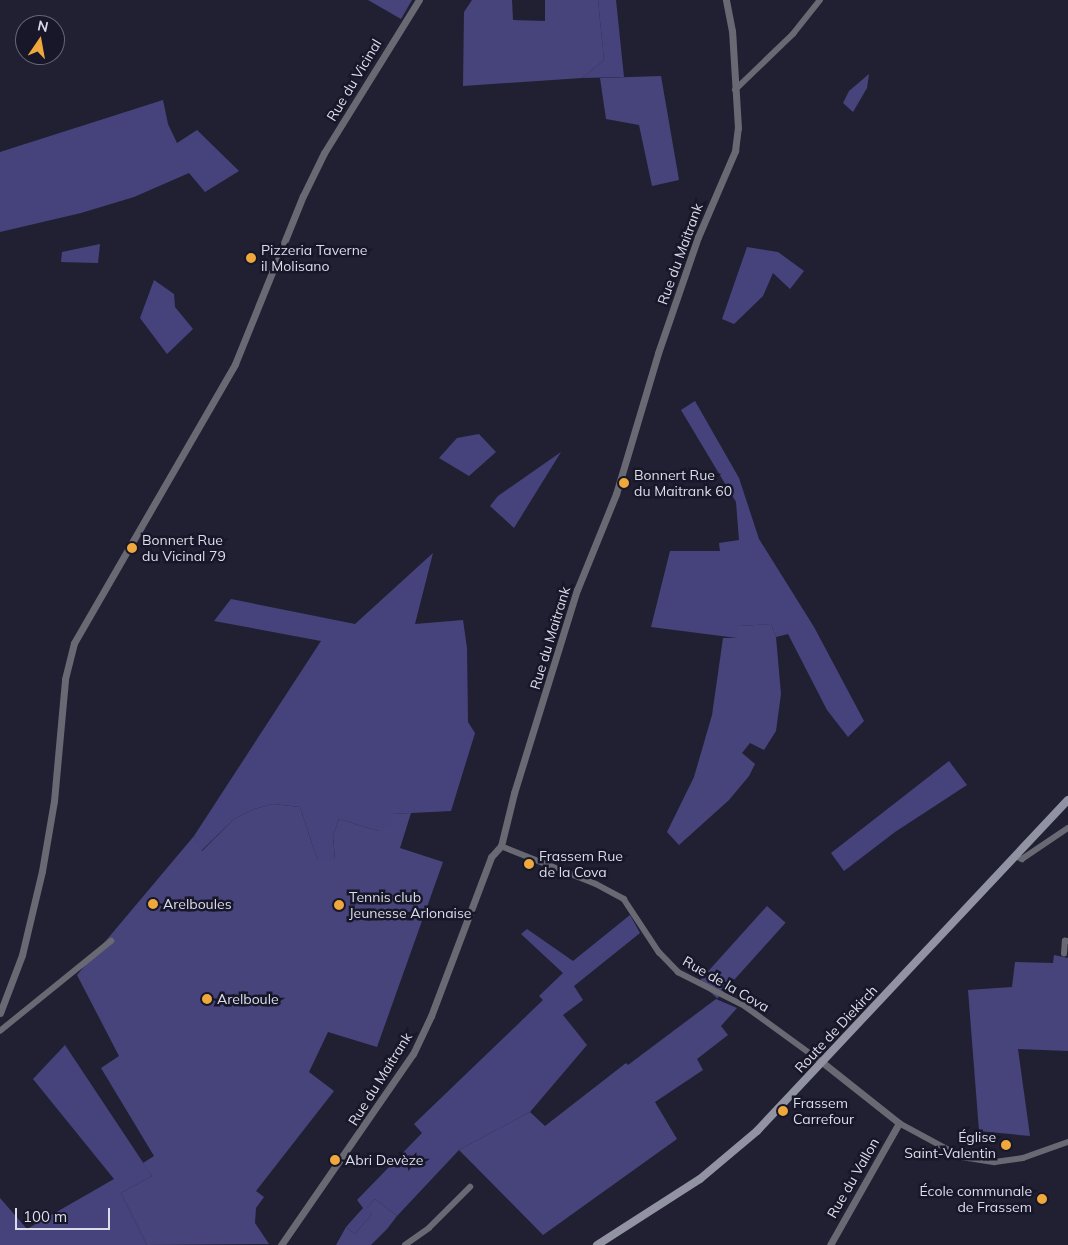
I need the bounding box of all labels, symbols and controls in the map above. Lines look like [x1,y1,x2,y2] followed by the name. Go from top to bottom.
[15,15,65,65] north arrow
[36,16,50,36] text: N
[323,36,385,124] street label: Rue du Vicinal
[654,201,706,307] street label: Rue du Maitrank
[261,242,367,274] place label: Pizzeria Taverne il Molisano
[245,252,257,264] marker: Pizzeria Taverne il Molisano
[634,467,732,500] place label: Bonnert Rue du Maitrank 60
[618,477,630,489] marker: Bonnert Rue du Maitrank 60
[142,532,226,564] place label: Bonnert Rue du Vicinal 79
[126,542,138,554] marker: Bonnert Rue du Vicinal 79
[526,585,574,691] street label: Rue du Maitrank
[539,848,623,880] place label: Frassem Rue de la Cova
[523,858,535,870] marker: Frassem Rue de la Cova
[349,889,471,922] place label: Tennis club Jeunesse Arlonaise
[163,896,232,912] place label: Arelboules
[147,898,159,910] marker: Arelboules
[333,899,345,911] marker: Tennis club Jeunesse Arlonaise
[680,953,772,1015] street label: Rue de la Cova
[791,982,881,1076] street label: Route de Diekirch
[217,991,279,1007] place label: Arelboule
[201,993,213,1005] marker: Arelboule
[345,1029,415,1129] street label: Rue du Maitrank
[793,1095,854,1128] place label: Frassem Carrefour
[777,1105,789,1117] marker: Frassem Carrefour
[904,1129,996,1162] place label: Église Saint-Valentin
[823,1135,883,1221] street label: Rue du Vallon
[1000,1139,1012,1151] marker: Église Saint-Valentin
[345,1152,423,1168] place label: Abri Devèze
[329,1154,341,1166] marker: Abri Devèze
[919,1183,1032,1216] place label: École communale de Frassem
[1036,1193,1048,1205] marker: École communale de Frassem
[18,1198,112,1230] scale bar
[23,1207,67,1226] text: 100 m

